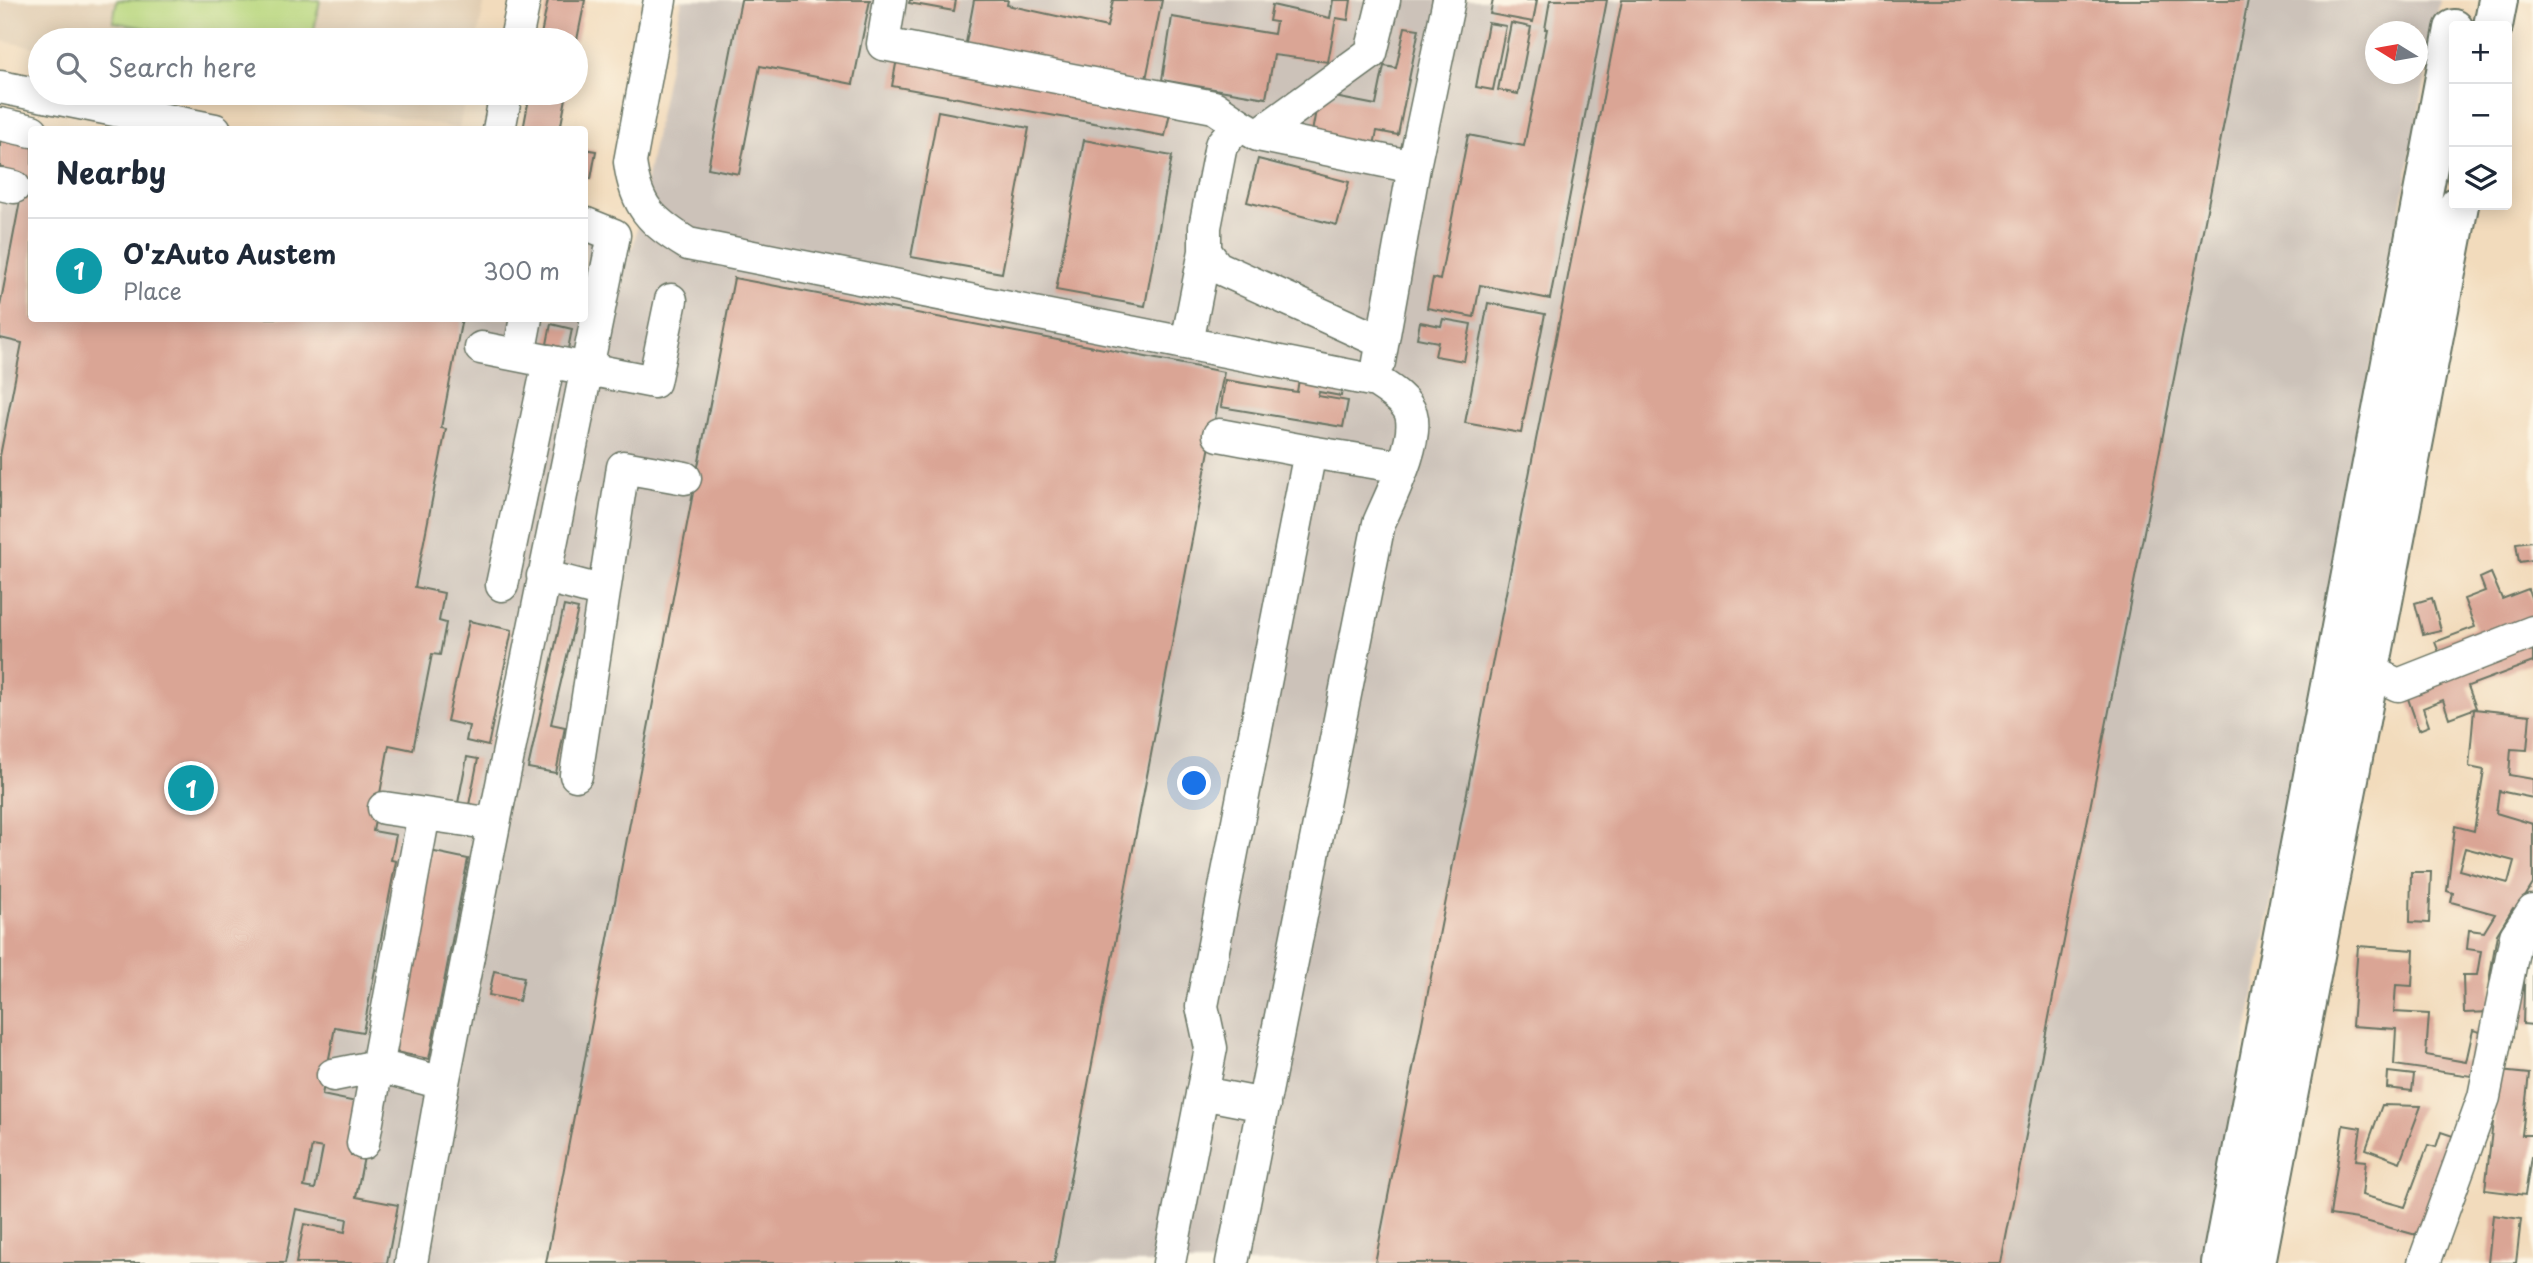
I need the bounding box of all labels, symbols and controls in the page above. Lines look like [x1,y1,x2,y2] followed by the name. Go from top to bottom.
[2365,21,2428,84] north arrow
[2449,21,2512,210] map controls
[2449,21,2512,84] button: +
[28,28,588,105] search box
[108,47,257,86] text: Search here
[52,48,90,86] icon: search
[2449,84,2512,147] button: −
[2449,147,2512,210] button: layers
[56,149,166,194] text: Nearby
[123,234,336,273] text: O'zAuto Austem
[74,253,85,288] text: 1
[483,253,560,288] text: 300 m
[123,273,182,308] text: Place
[168,762,214,814] pin: 1
[1177,766,1211,800] your location

